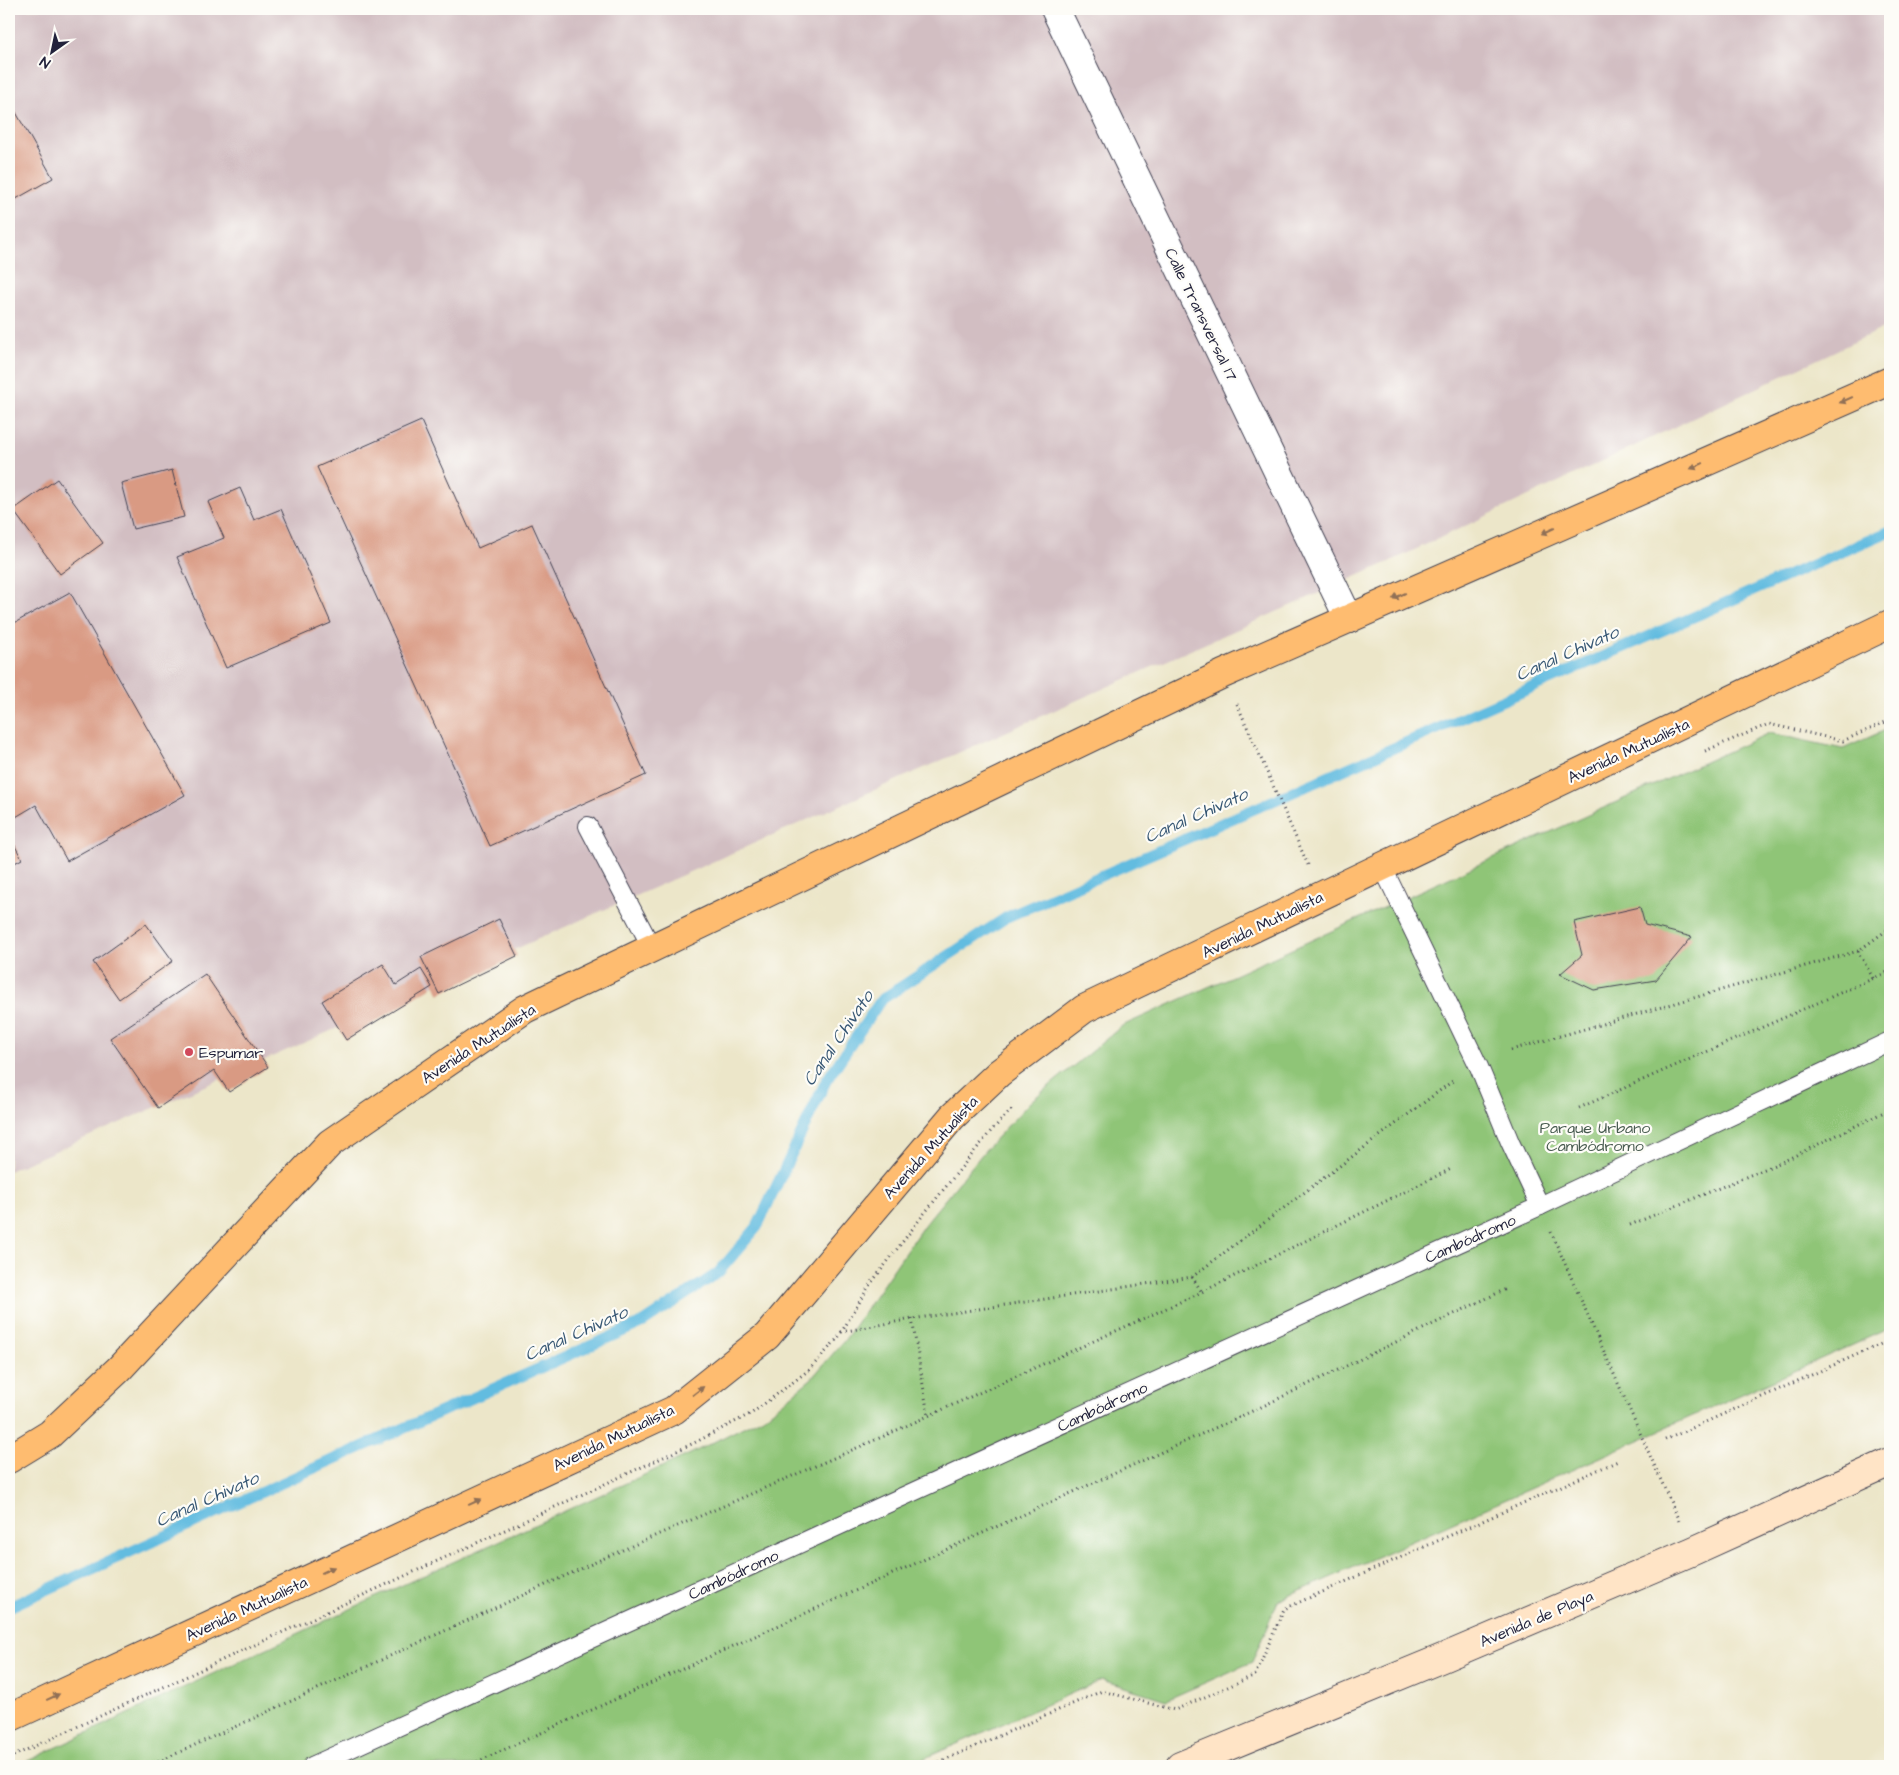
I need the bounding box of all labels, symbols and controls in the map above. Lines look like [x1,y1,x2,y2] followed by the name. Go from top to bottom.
[28,28,78,78] north arrow
[36,51,55,73] text: N
[1159,244,1243,385] street label: Calle Transversal 17
[1839,397,1853,405] one-way arrow
[1690,462,1704,470] one-way arrow
[1541,528,1555,536] one-way arrow
[1392,593,1406,601] one-way arrow
[1512,619,1624,687] water label: Canal Chivato
[1564,713,1693,789] street label: Avenida Mutualista
[1141,781,1253,849] water label: Canal Chivato
[1198,886,1327,964] street label: Avenida Mutualista
[797,984,881,1091] water label: Canal Chivato
[417,999,540,1089] street label: Avenida Mutualista
[199,1042,263,1064] place label: Espumar
[183,1046,195,1058] marker: Espumar
[878,1091,983,1204] street label: Avenida Mutualista
[1540,1117,1650,1157] park label: Parque Urbano Cambódromo
[1421,1209,1519,1269] street label: Cambódromo
[521,1299,633,1367] water label: Canal Chivato
[1054,1376,1151,1437] street label: Cambódromo
[691,1385,704,1396] one-way arrow
[549,1399,678,1477] street label: Avenida Mutualista
[152,1465,264,1533] water label: Canal Chivato
[468,1498,482,1506] one-way arrow
[685,1544,782,1605] street label: Cambódromo
[320,1566,335,1574] one-way arrow
[182,1571,311,1647] street label: Avenida Mutualista
[1476,1585,1597,1654] street label: Avenida de Playa
[46,1693,60,1701] one-way arrow

